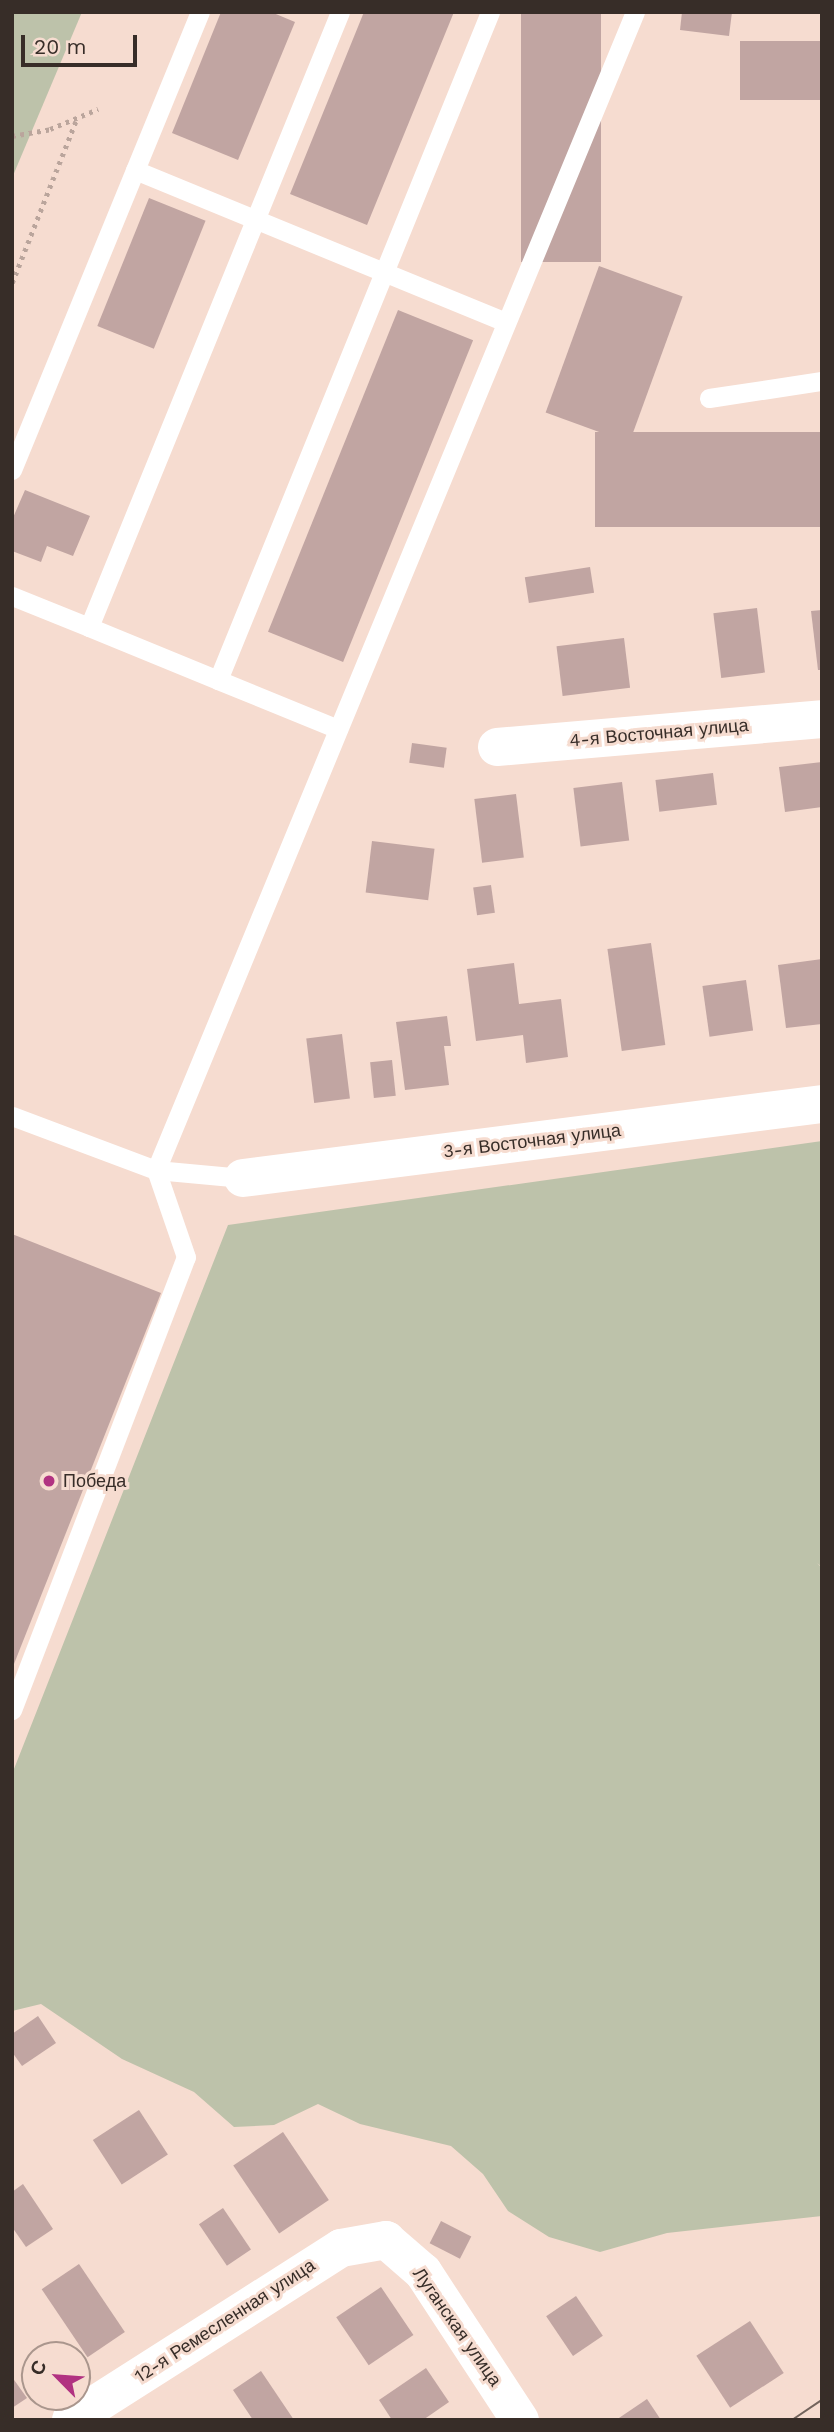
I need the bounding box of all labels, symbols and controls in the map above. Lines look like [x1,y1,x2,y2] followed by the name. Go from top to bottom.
[24,21,140,65] scale bar
[34,34,86,59] text: 20 m
[569,714,749,752] street label: 4-я Восточная улица
[442,1119,622,1163] street label: 3-я Восточная улица
[63,1470,126,1492] place label: Победа
[41,1473,57,1489] marker: Победа
[131,2255,319,2387] street label: 12-я Ремесленная улица
[408,2264,506,2390] street label: Луганская улица
[21,2341,91,2411] north arrow
[25,2357,52,2379] text: С

